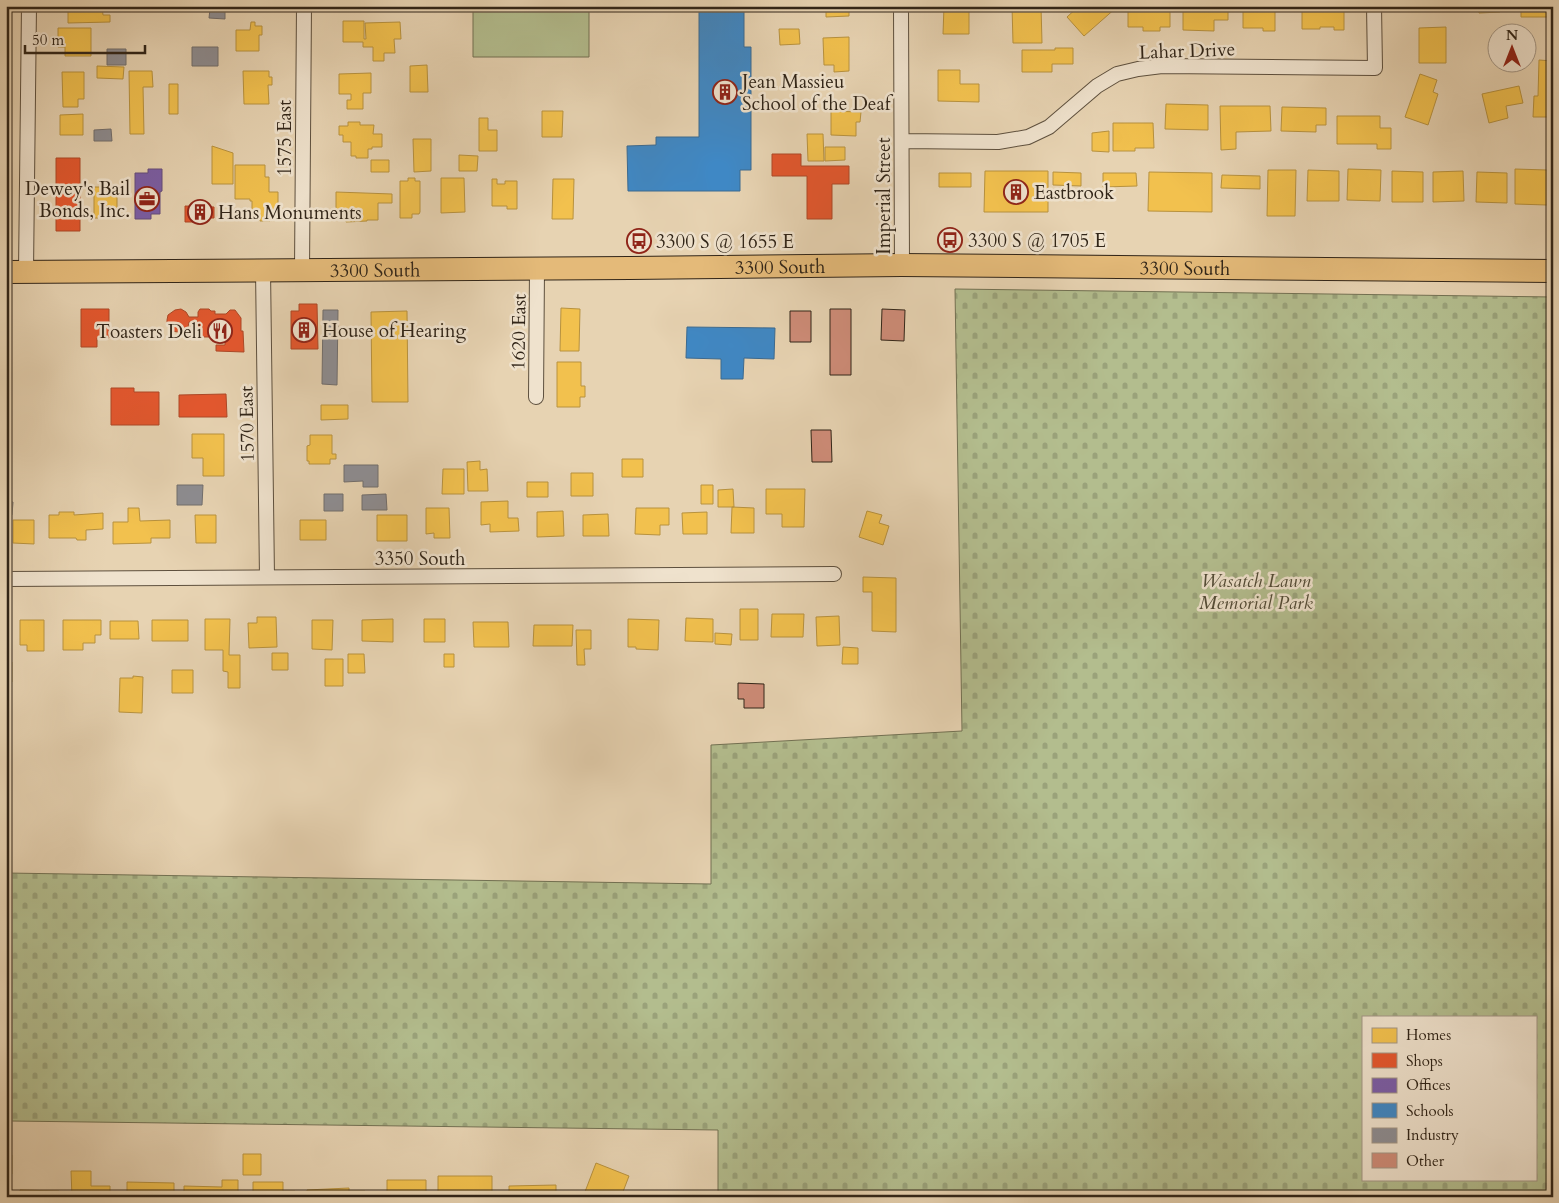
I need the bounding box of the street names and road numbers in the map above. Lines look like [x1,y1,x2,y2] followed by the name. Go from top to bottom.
[1138,36,1236,66] street label: Lahar Drive
[272,100,298,176] street label: 1575 East
[871,137,897,255] street label: Imperial Street
[734,254,826,281] street label: 3300 South
[1139,255,1231,282] street label: 3300 South
[330,257,421,284] street label: 3300 South
[505,294,533,370] street label: 1620 East
[233,386,261,462] street label: 1570 East
[375,546,466,572] street label: 3350 South

